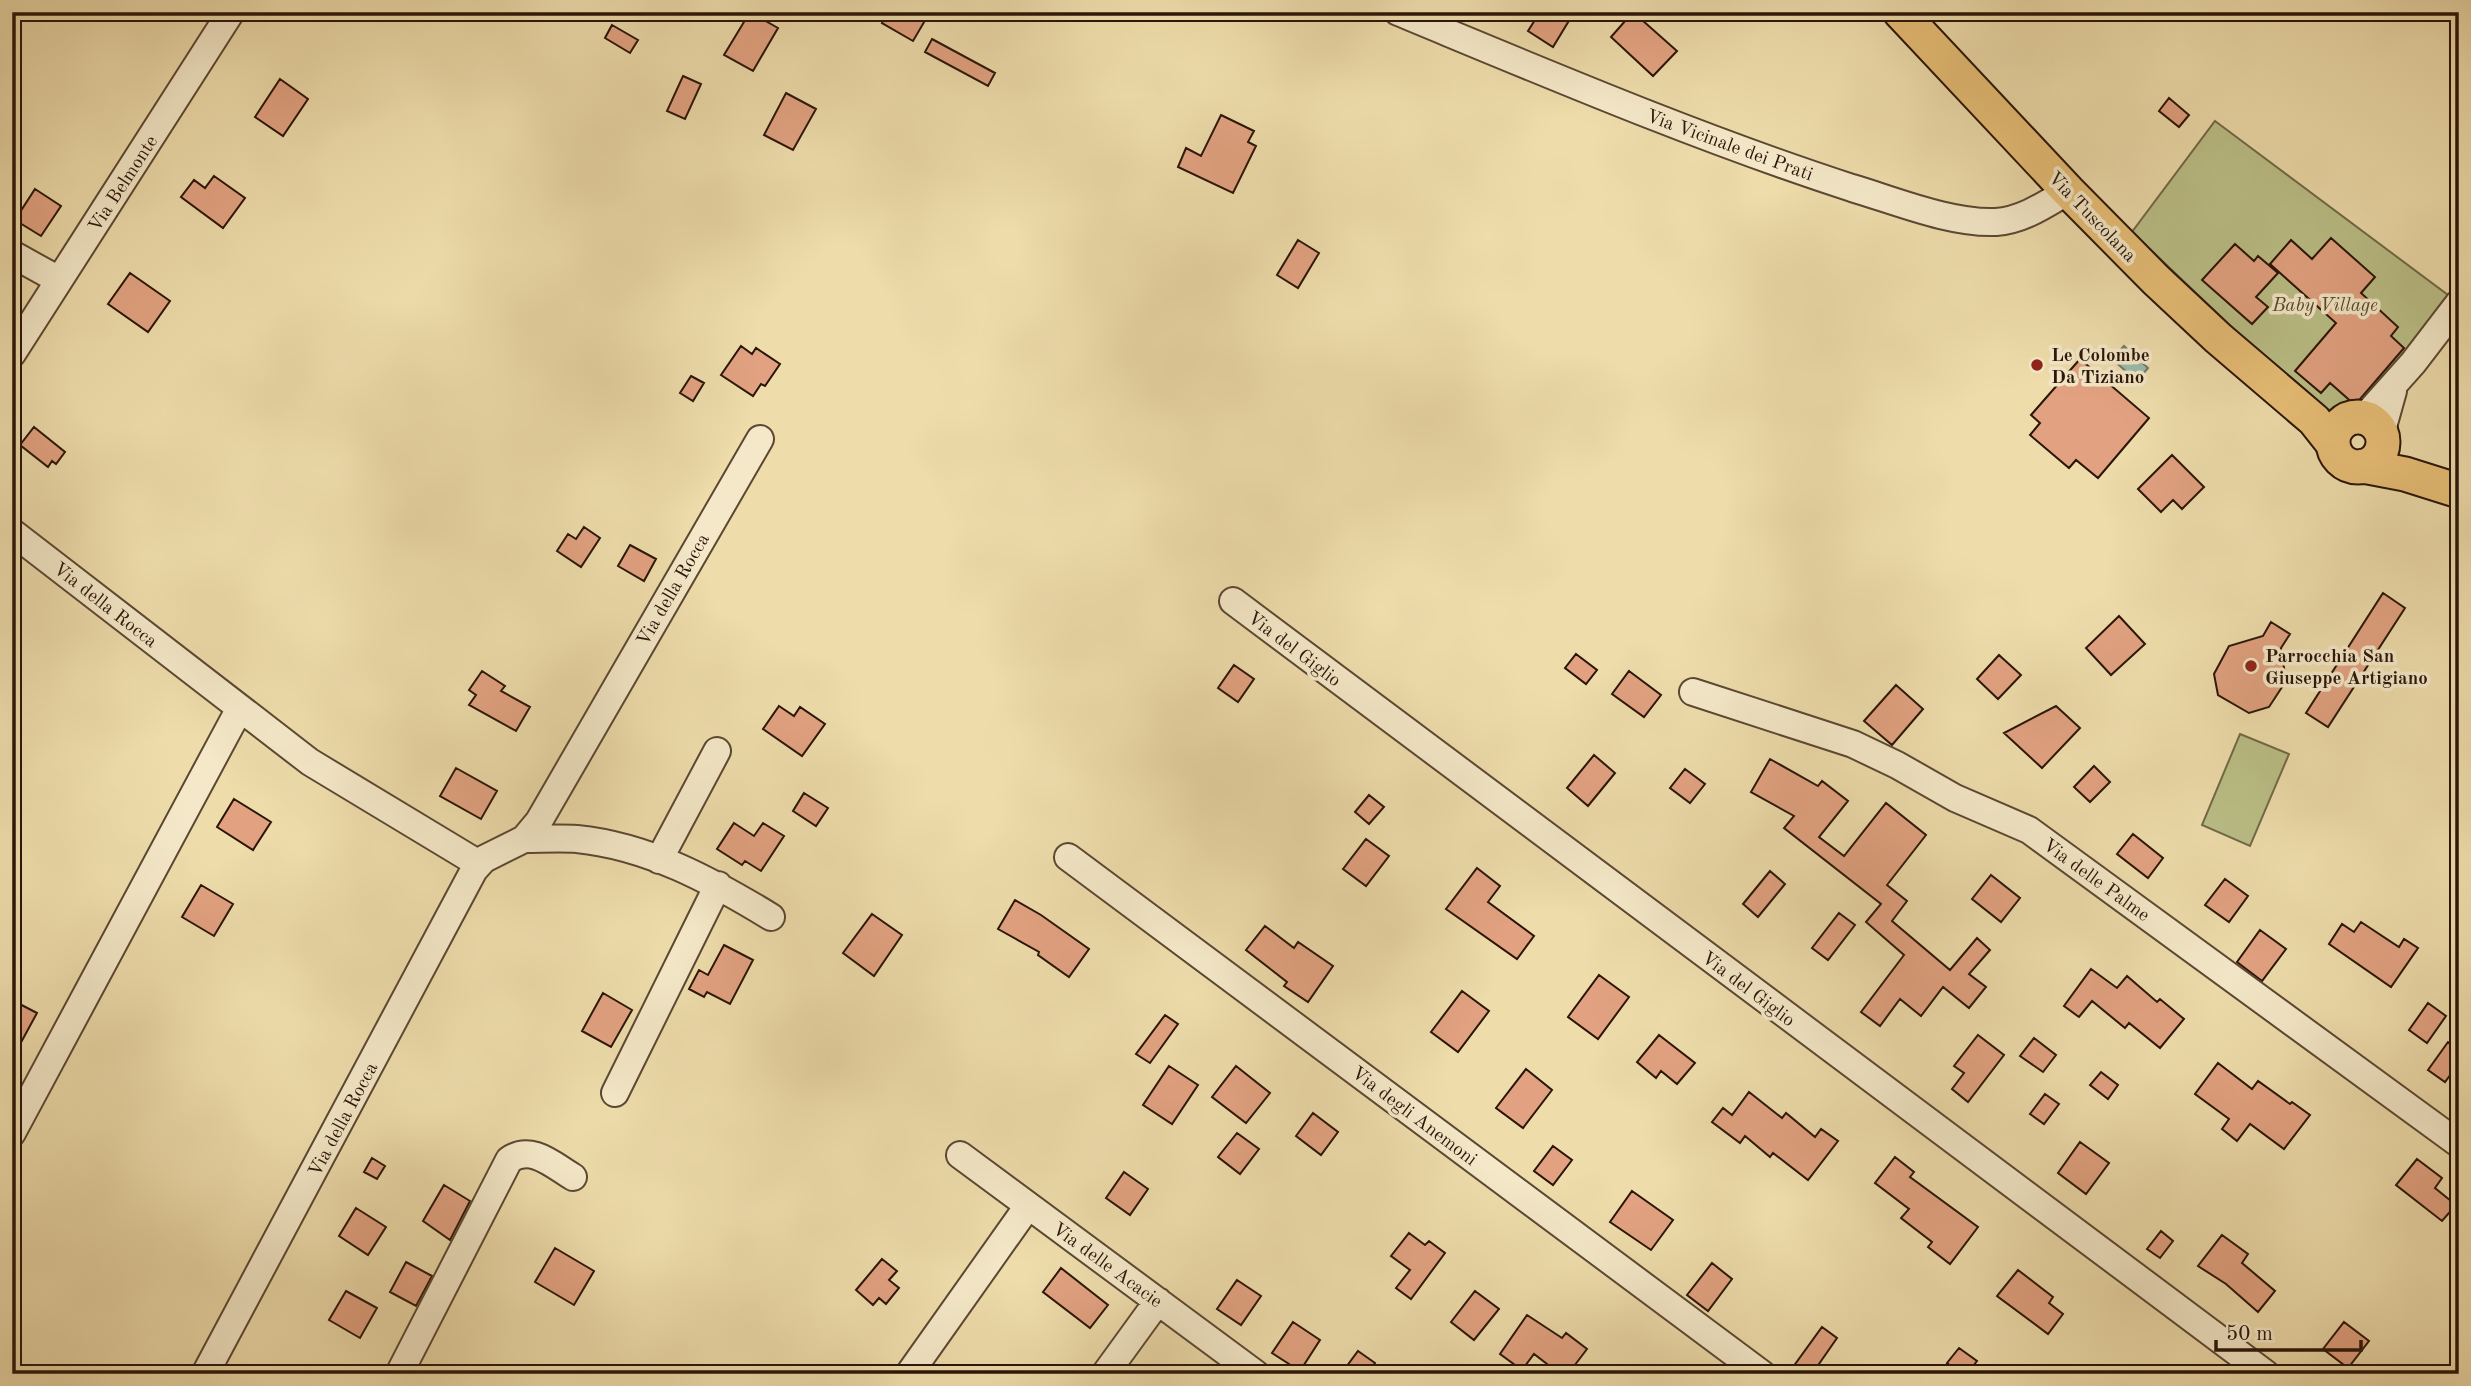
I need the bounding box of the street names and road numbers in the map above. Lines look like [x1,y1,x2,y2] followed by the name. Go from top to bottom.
[1643,107,1815,185] street label: Via Vicinale dei Prati
[86,133,162,236] street label: Via Belmonte
[2044,169,2139,267] street label: Via Tuscolana
[634,530,714,650] street label: Via della Rocca
[49,560,161,653] street label: Via della Rocca
[1243,609,1344,691] street label: Via del Giglio
[2039,836,2153,926] street label: Via delle Palme
[1697,949,1798,1031] street label: Via del Giglio
[306,1059,383,1180] street label: Via della Rocca
[1347,1064,1480,1170] street label: Via degli Anemoni
[1048,1220,1165,1312] street label: Via delle Acacie

